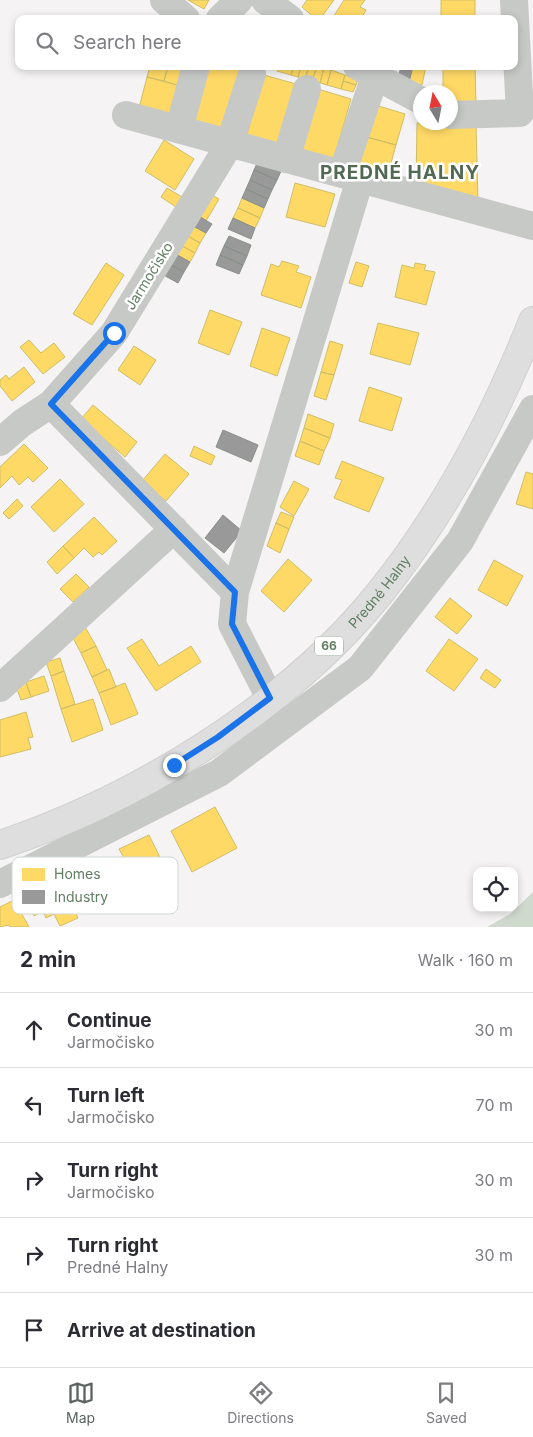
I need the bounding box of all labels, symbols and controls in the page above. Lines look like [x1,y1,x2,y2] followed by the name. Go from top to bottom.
[15,15,518,70] search box
[33,29,61,57] icon: search
[73,31,182,54] text: Search here
[413,85,458,130] north arrow
[320,161,480,184] district label: PREDNÉ HALNY
[121,239,176,313] street label: Jarmočisko
[103,322,126,345] route start
[344,552,414,631] street label: Predné Halny
[315,636,343,656] road number: 66
[163,754,186,777] route end
[12,857,178,914] legend
[54,865,101,882] text: Homes
[473,867,518,912] map controls
[473,867,518,912] button: locate
[54,888,108,905] text: Industry
[20,947,76,972] text: 2 min
[418,950,513,970] text: Walk · 160 m
[67,1009,152,1032] text: Continue
[20,1016,48,1044] icon: ahead
[475,1020,513,1040] text: 30 m
[67,1032,154,1052] text: Jarmočisko
[67,1084,145,1107] text: Turn left
[20,1091,48,1119] icon: left
[476,1095,513,1115] text: 70 m
[67,1107,154,1127] text: Jarmočisko
[67,1159,158,1182] text: Turn right
[20,1166,48,1194] icon: right
[475,1170,513,1190] text: 30 m
[67,1182,154,1202] text: Jarmočisko
[67,1234,158,1257] text: Turn right
[20,1241,48,1269] icon: right
[475,1245,513,1265] text: 30 m
[67,1257,168,1277] text: Predné Halny
[20,1316,48,1344] icon: arrive
[67,1319,256,1342] text: Arrive at destination
[66,1379,95,1426] tab: Map
[227,1379,294,1426] tab: Directions
[426,1379,467,1426] tab: Saved

